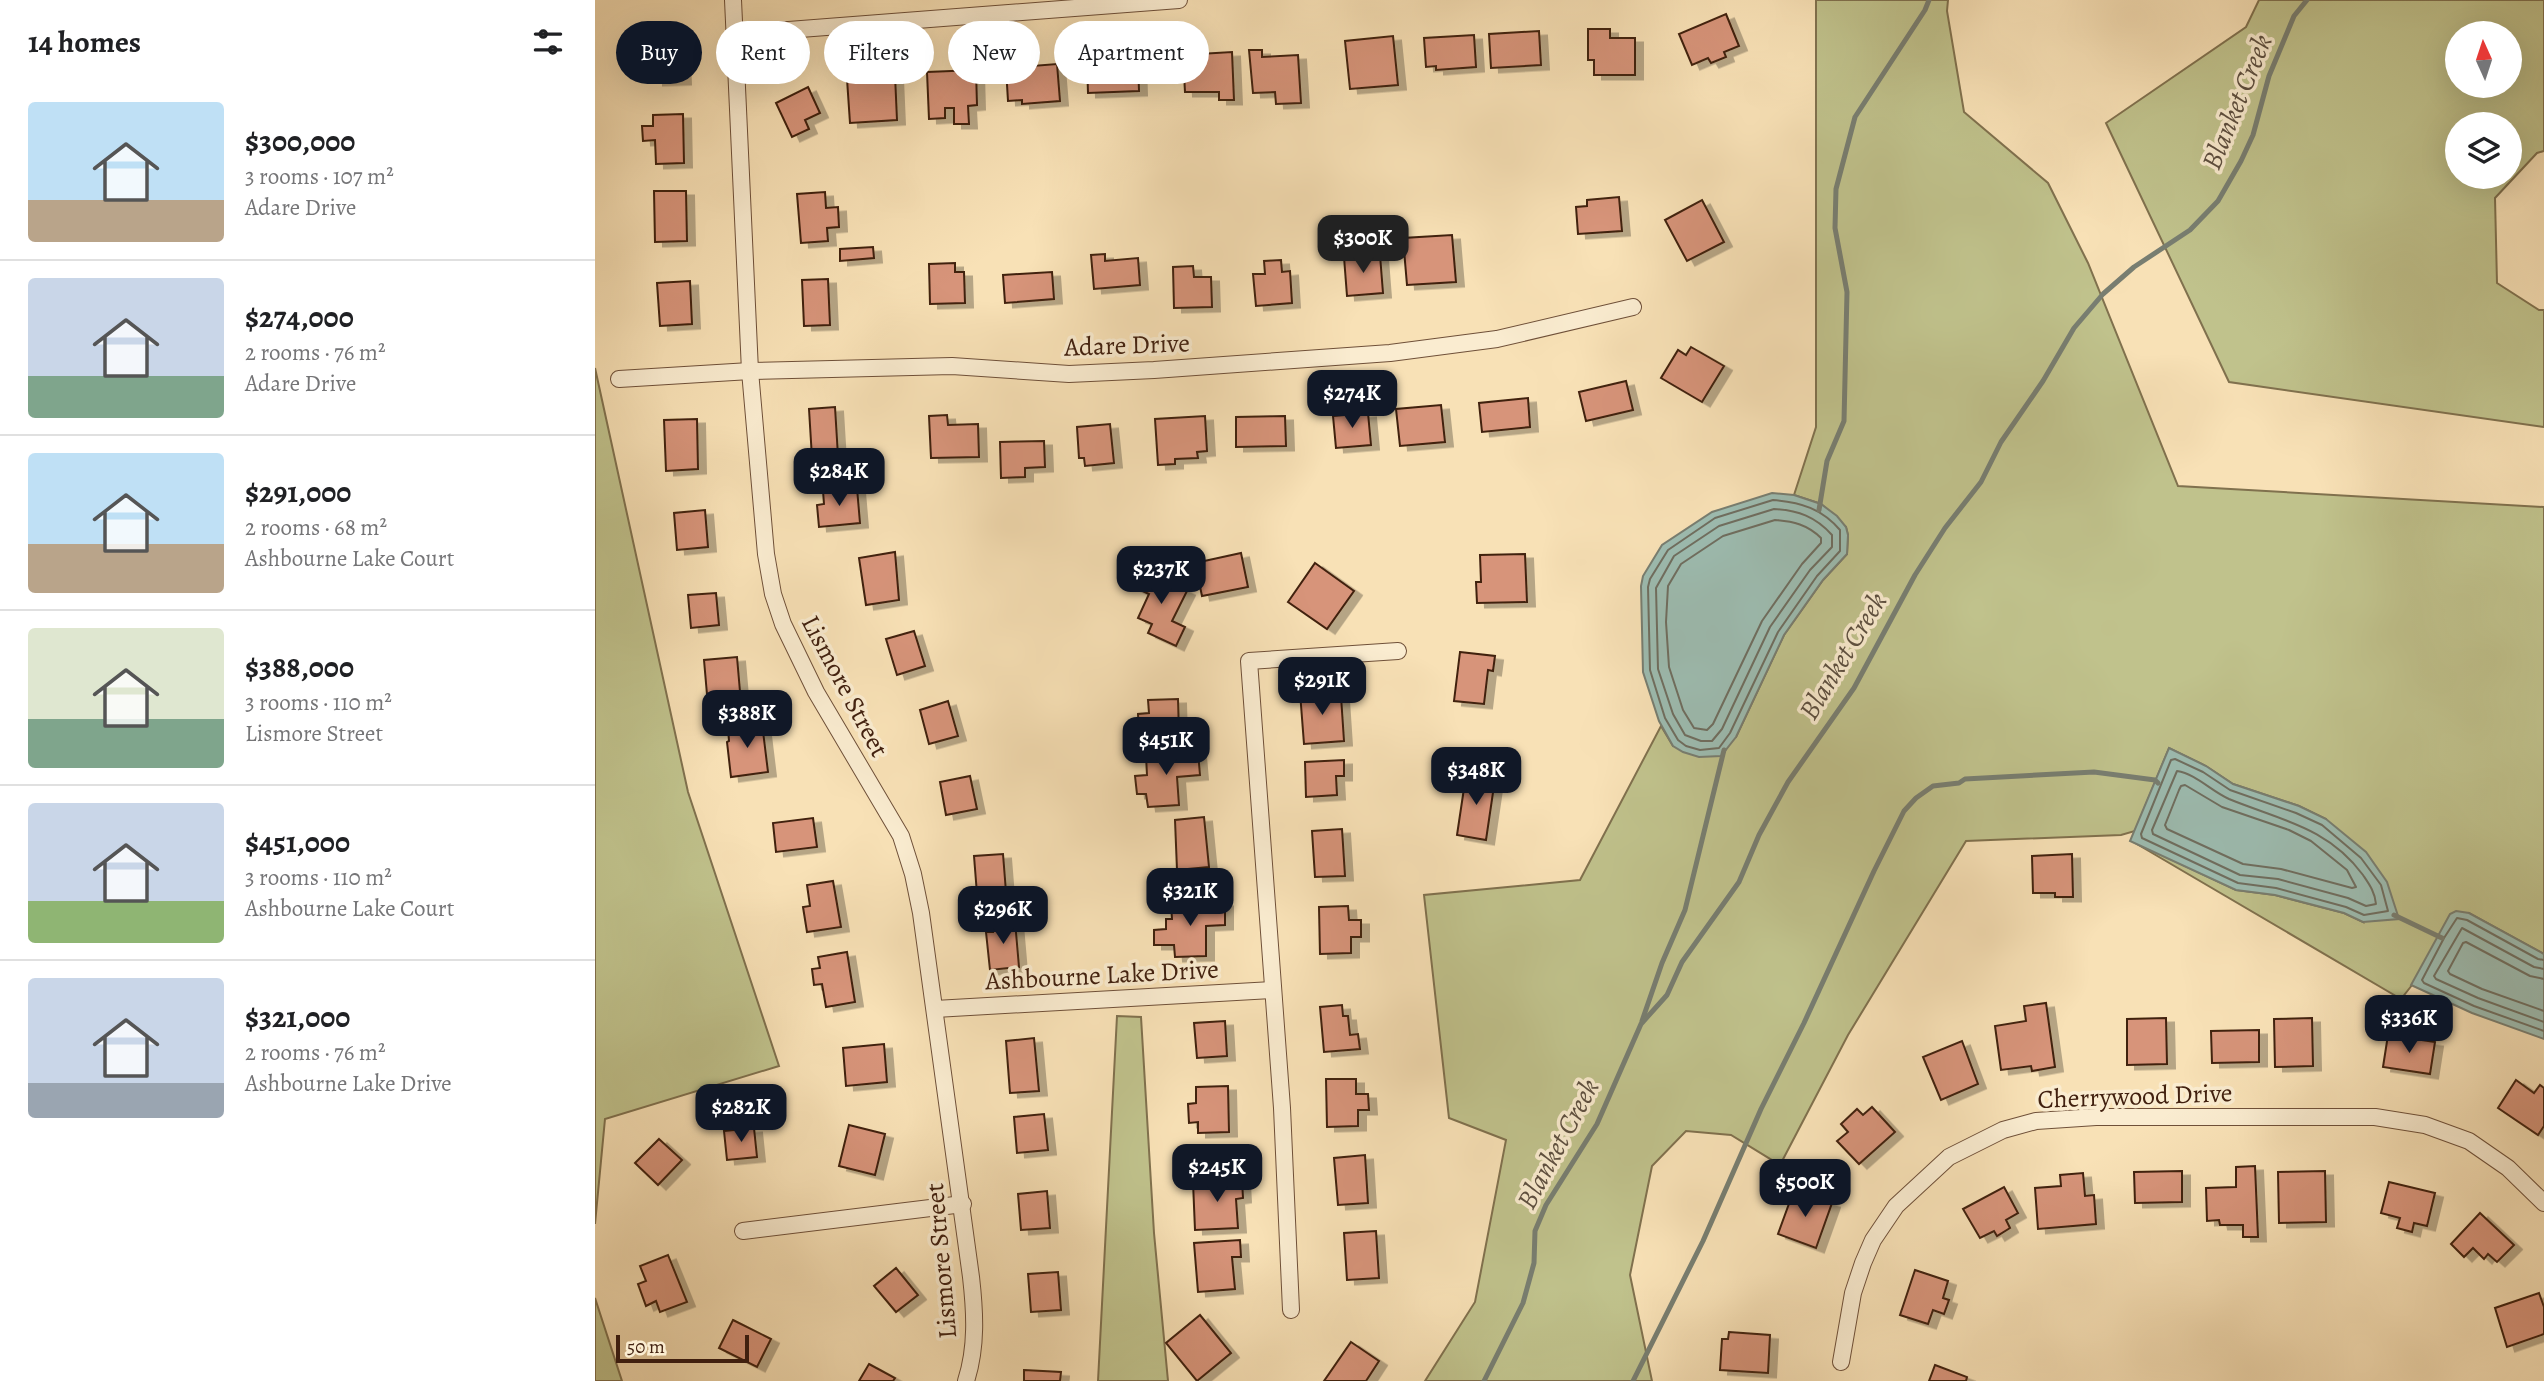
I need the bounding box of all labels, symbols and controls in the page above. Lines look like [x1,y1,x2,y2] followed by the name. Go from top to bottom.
[616,21,702,84] chip: Buy
[716,21,810,84] chip: Rent
[824,21,934,84] chip: Filters
[948,21,1040,84] chip: New
[1054,21,1209,84] chip: Apartment
[2445,21,2522,98] north arrow
[2445,21,2522,189] map controls
[28,22,141,62] text: 14 homes
[529,23,567,61] icon: filters
[2193,29,2281,175] water label: Blanket Creek
[2445,112,2522,189] button: layers
[245,121,355,161] text: $300,000
[84,130,168,214] icon: home
[245,161,394,192] text: 3 rooms · 107 m²
[245,192,356,223] text: Adare Drive
[1314,216,1412,275] pin: $300K
[1334,222,1392,253] text: $300K
[245,297,354,337] text: $274,000
[84,306,168,390] icon: home
[1063,325,1190,365] street label: Adare Drive
[245,337,386,368] text: 2 rooms · 76 m²
[245,368,356,399] text: Adare Drive
[1303,370,1401,430] pin: $274K
[1323,377,1381,408] text: $274K
[790,448,888,508] pin: $284K
[810,455,868,486] text: $284K
[245,472,351,512] text: $291,000
[84,481,168,565] icon: home
[245,512,387,543] text: 2 rooms · 68 m²
[245,543,454,574] text: Ashbourne Lake Court
[1112,546,1210,606] pin: $237K
[1133,553,1189,584] text: $237K
[1790,585,1896,727] water label: Blanket Creek
[793,609,897,763] street label: Lismore Street
[245,647,354,687] text: $388,000
[84,656,168,740] icon: home
[1273,658,1371,717] pin: $291K
[1294,664,1350,695] text: $291K
[245,687,392,718] text: 3 rooms · 110 m²
[698,690,796,750] pin: $388K
[718,697,776,728] text: $388K
[245,718,383,749] text: Lismore Street
[1117,718,1215,777] pin: $451K
[1139,724,1193,755] text: $451K
[1427,748,1525,807] pin: $348K
[1447,754,1505,785] text: $348K
[245,822,350,862] text: $451,000
[84,831,168,915] icon: home
[245,862,392,893] text: 3 rooms · 110 m²
[1141,869,1239,928] pin: $321K
[1162,875,1218,906] text: $321K
[954,886,1052,946] pin: $296K
[245,893,454,924] text: Ashbourne Lake Court
[974,893,1032,924] text: $296K
[983,951,1220,999] street label: Ashbourne Lake Drive
[2360,996,2458,1055] pin: $336K
[245,997,350,1037] text: $321,000
[2381,1002,2437,1033] text: $336K
[84,1006,168,1090] icon: home
[245,1037,386,1068] text: 2 rooms · 76 m²
[245,1068,452,1099] text: Ashbourne Lake Drive
[1508,1072,1608,1216] water label: Blanket Creek
[2037,1075,2233,1117] street label: Cherrywood Drive
[692,1084,790,1144] pin: $282K
[711,1091,771,1122] text: $282K
[1168,1144,1266,1204] pin: $245K
[1188,1151,1246,1182] text: $245K
[1756,1160,1854,1219] pin: $500K
[1776,1166,1834,1197] text: $500K
[917,1181,965,1340] street label: Lismore Street
[616,1332,749,1364] scale bar
[627,1334,665,1360] text: 50 m

